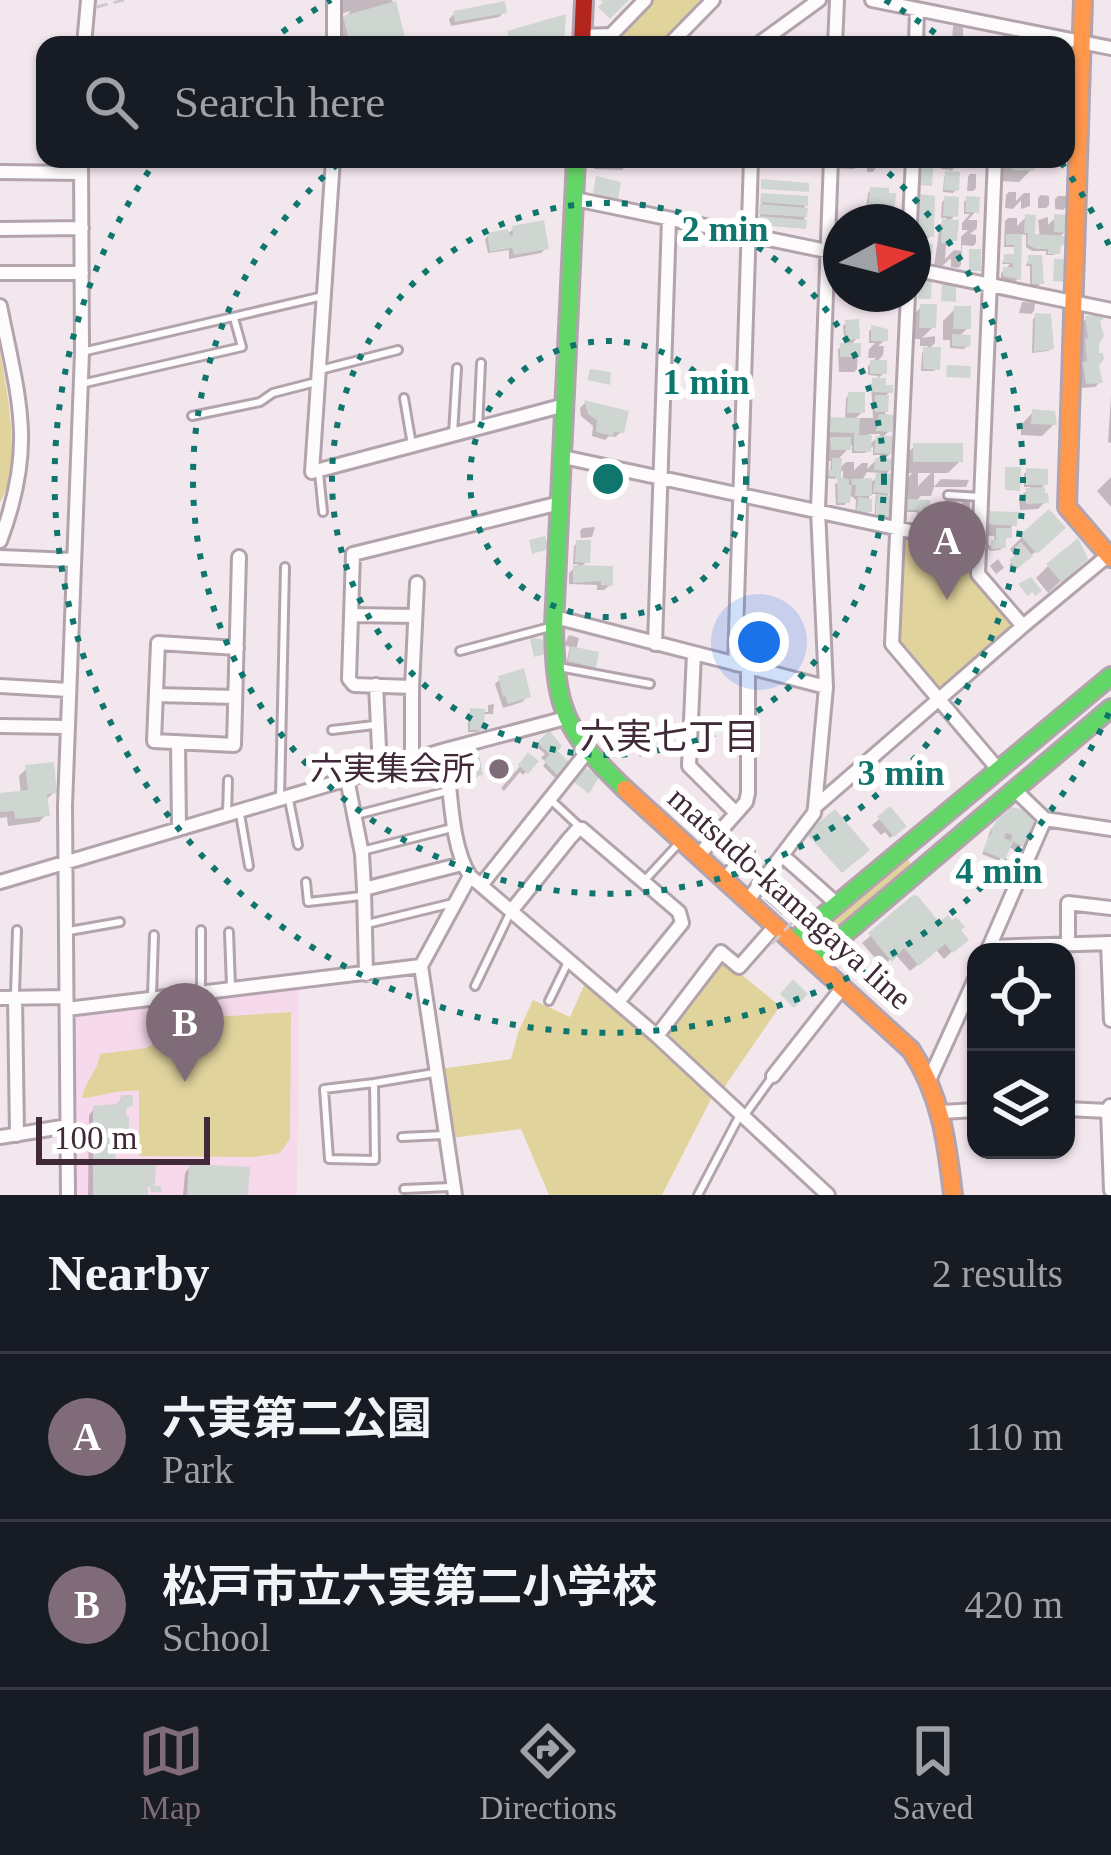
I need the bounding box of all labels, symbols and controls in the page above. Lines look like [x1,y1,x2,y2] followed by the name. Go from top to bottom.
[36,36,1075,168] search box
[78,69,144,135] icon: search
[174,77,385,127] text: Search here
[823,204,931,312] north arrow
[681,209,769,249] text: 2 min
[662,362,750,402] text: 1 min
[587,458,629,500] centre of rings
[908,501,986,600] pin: A
[729,612,789,672] your location
[580,717,760,757] district label: 六実七丁目
[310,751,475,787] place label: 六実集会所
[857,753,945,793] text: 3 min
[486,756,512,782] marker: 六実集会所
[661,779,919,1017] street label: matsudo-kamagaya line
[955,851,1043,891] text: 4 min
[967,943,1075,1159] map controls
[967,943,1075,1051] button: locate
[146,983,224,1082] pin: B
[967,1051,1075,1159] button: layers
[36,1111,210,1164] scale bar
[54,1120,137,1156] text: 100 m
[48,1245,209,1301] text: Nearby
[932,1252,1063,1295] text: 2 results
[162,1394,432,1444] text: 六実第二公園
[73,1415,101,1458] text: A
[966,1415,1063,1458] text: 110 m
[162,1448,234,1491] text: Park
[162,1562,657,1612] text: 松戸市立六実第二小学校
[74,1583,100,1626] text: B
[964,1583,1063,1626] text: 420 m
[162,1616,270,1659] text: School
[138,1718,204,1827] tab: Map
[479,1718,617,1827] tab: Directions
[893,1718,973,1827] tab: Saved

